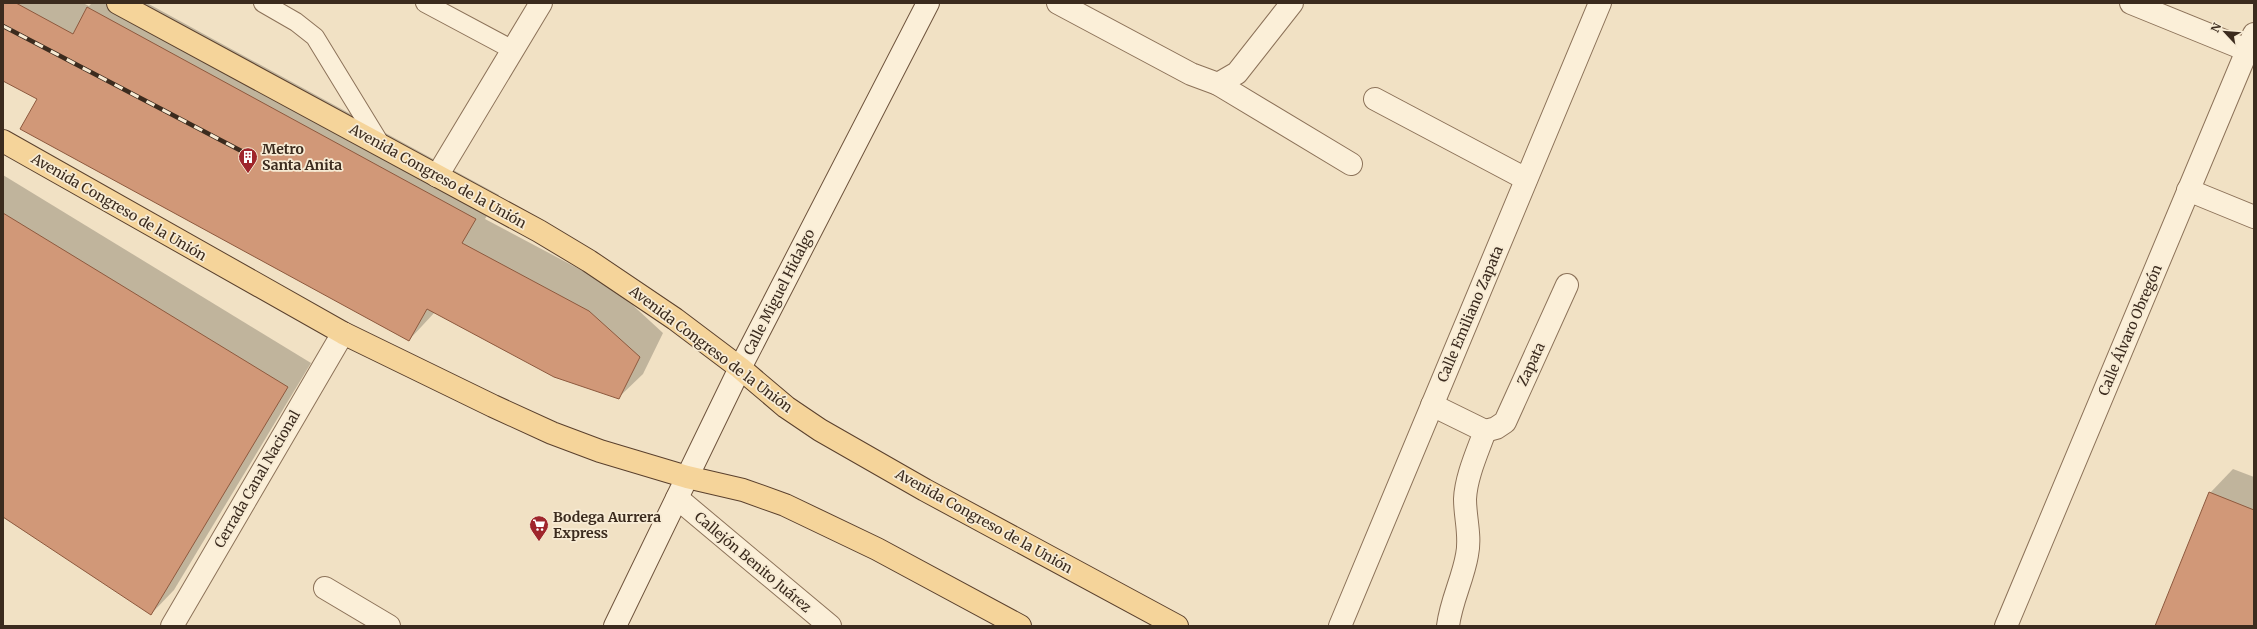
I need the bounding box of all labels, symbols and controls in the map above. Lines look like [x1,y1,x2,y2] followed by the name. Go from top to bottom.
[2205,12,2245,52] north arrow
[2208,20,2224,35] text: N
[346,119,530,232] street label: Avenida Congreso de la Unión
[262,140,342,174] place label: Metro Santa Anita
[237,146,259,174] building icon: Metro Santa Anita
[27,149,210,265] street label: Avenida Congreso de la Unión
[739,226,819,358] street label: Calle Miguel Hidalgo
[1433,243,1507,385] street label: Calle Emiliano Zapata
[2094,262,2166,398] street label: Calle Álvaro Obregón
[625,281,796,416] street label: Avenida Congreso de la Unión
[1513,339,1549,389] street label: Zapata
[210,406,304,551] street label: Cerrada Canal Nacional
[892,464,1076,577] street label: Avenida Congreso de la Unión
[553,508,661,542] place label: Bodega Aurrera Express
[691,508,815,616] street label: Callejón Benito Juárez
[528,514,550,542] supermarket icon: Bodega Aurrera Express

